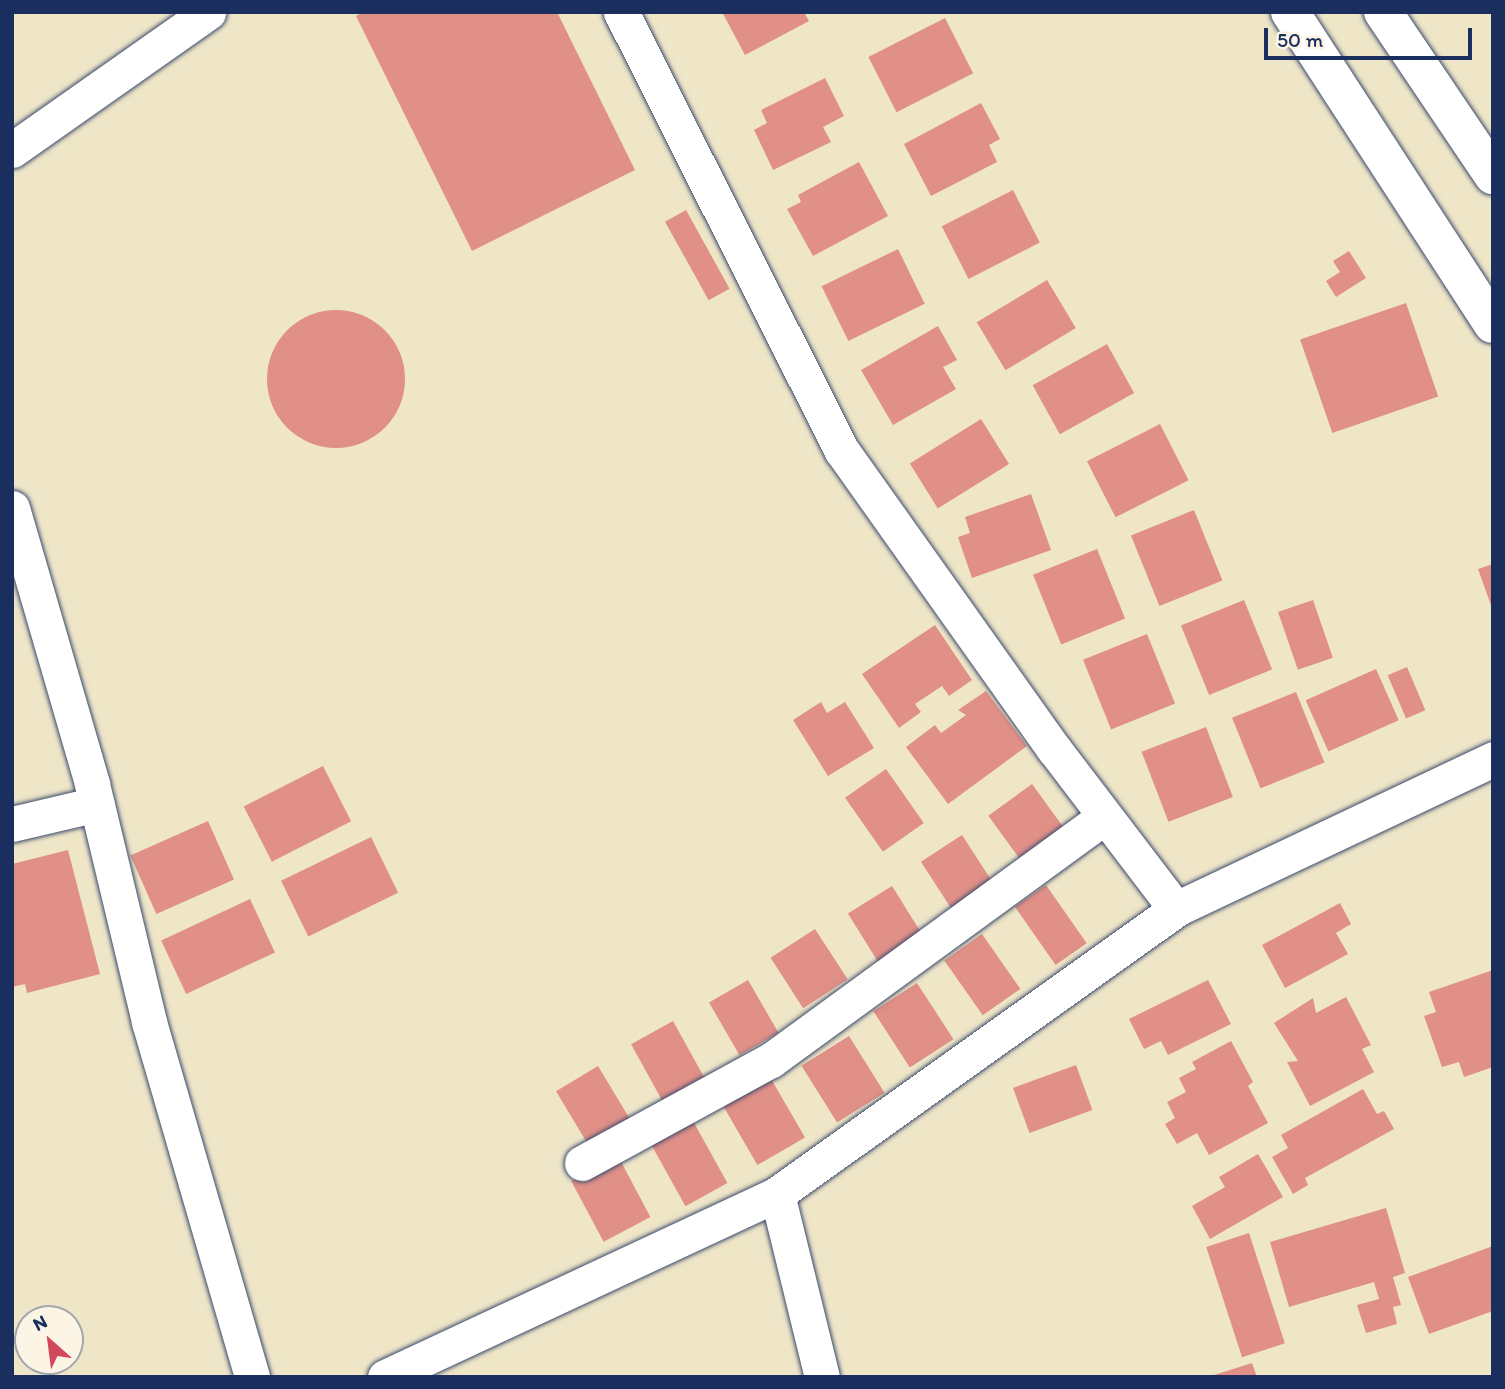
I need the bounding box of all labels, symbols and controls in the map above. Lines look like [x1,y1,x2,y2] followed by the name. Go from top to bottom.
[1267,14,1475,58] scale bar
[1277,27,1323,52] text: 50 m
[14,1305,84,1375] north arrow
[29,1310,51,1336] text: N

